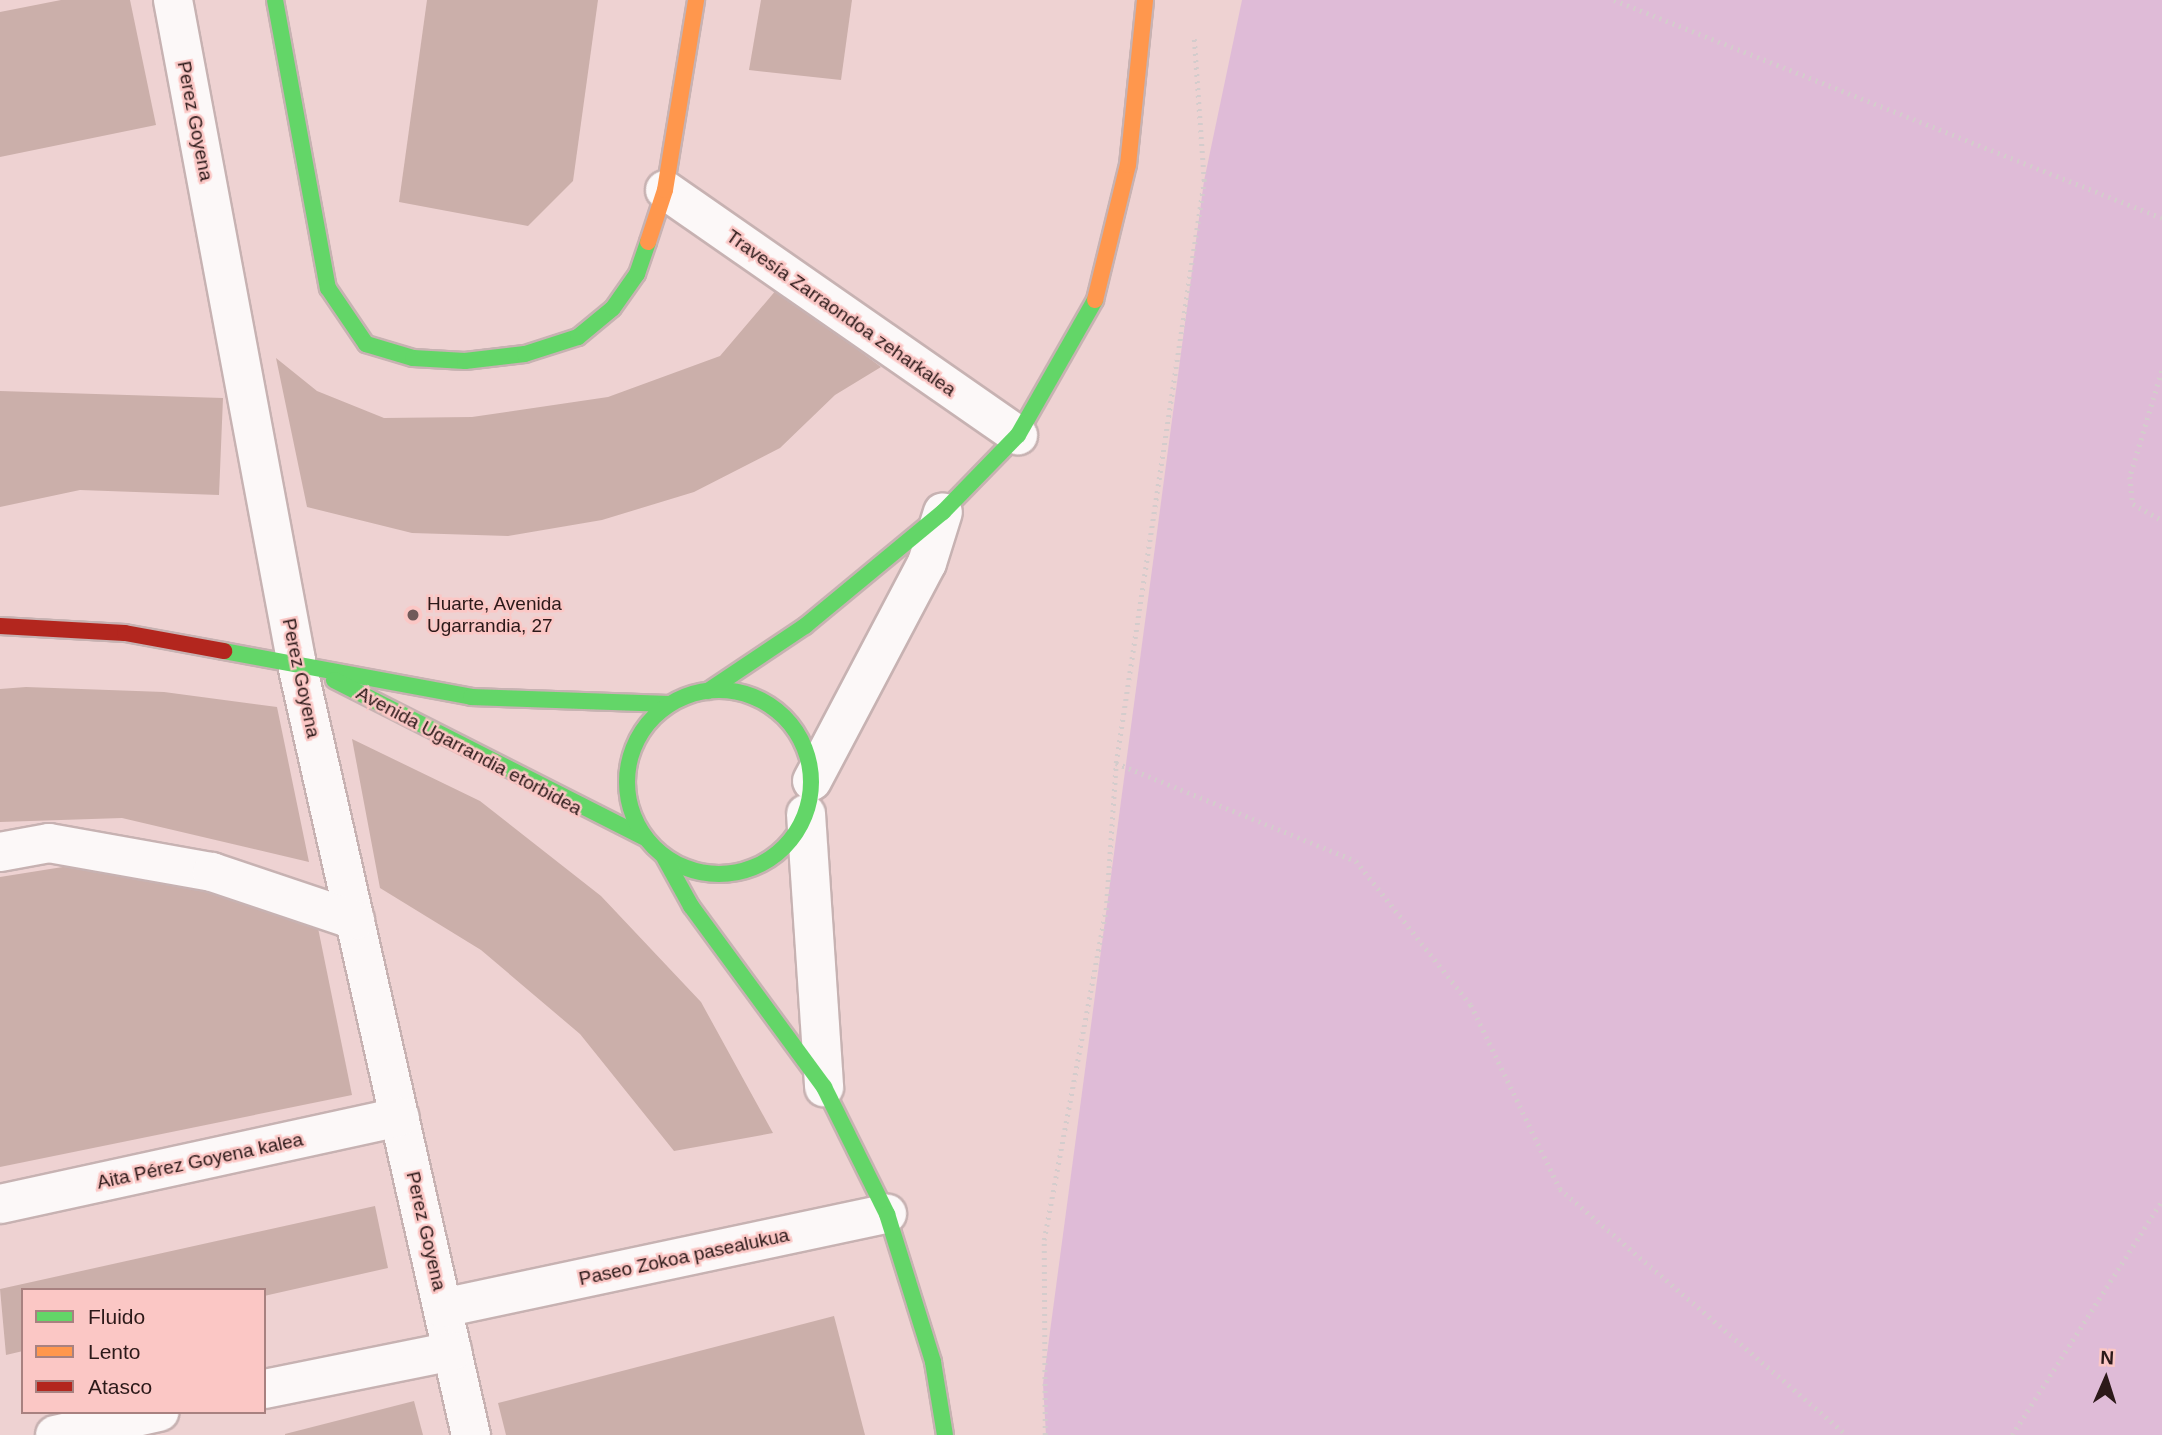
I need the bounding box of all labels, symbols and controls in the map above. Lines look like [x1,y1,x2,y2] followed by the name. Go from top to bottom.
[172,59,218,183] street label: Perez Goyena
[722,225,960,401] street label: Travesía Zarraondoa zeharkalea
[427,593,563,637] place label: Huarte, Avenida Ugarrandia, 27
[405,607,421,623] marker: Huarte, Avenida Ugarrandia, 27
[277,616,325,740] street label: Perez Goyena
[352,682,586,820] street label: Avenida Ugarrandia etorbidea
[95,1128,305,1194] street label: Aita Pérez Goyena kalea
[401,1169,451,1293] street label: Perez Goyena
[577,1224,791,1290] street label: Paseo Zokoa pasealukua
[21,1288,266,1414] legend
[88,1305,145,1328] text: Fluido
[88,1340,141,1363] text: Lento
[2071,1344,2141,1414] north arrow
[2100,1347,2115,1368] text: N
[88,1375,152,1398] text: Atasco

